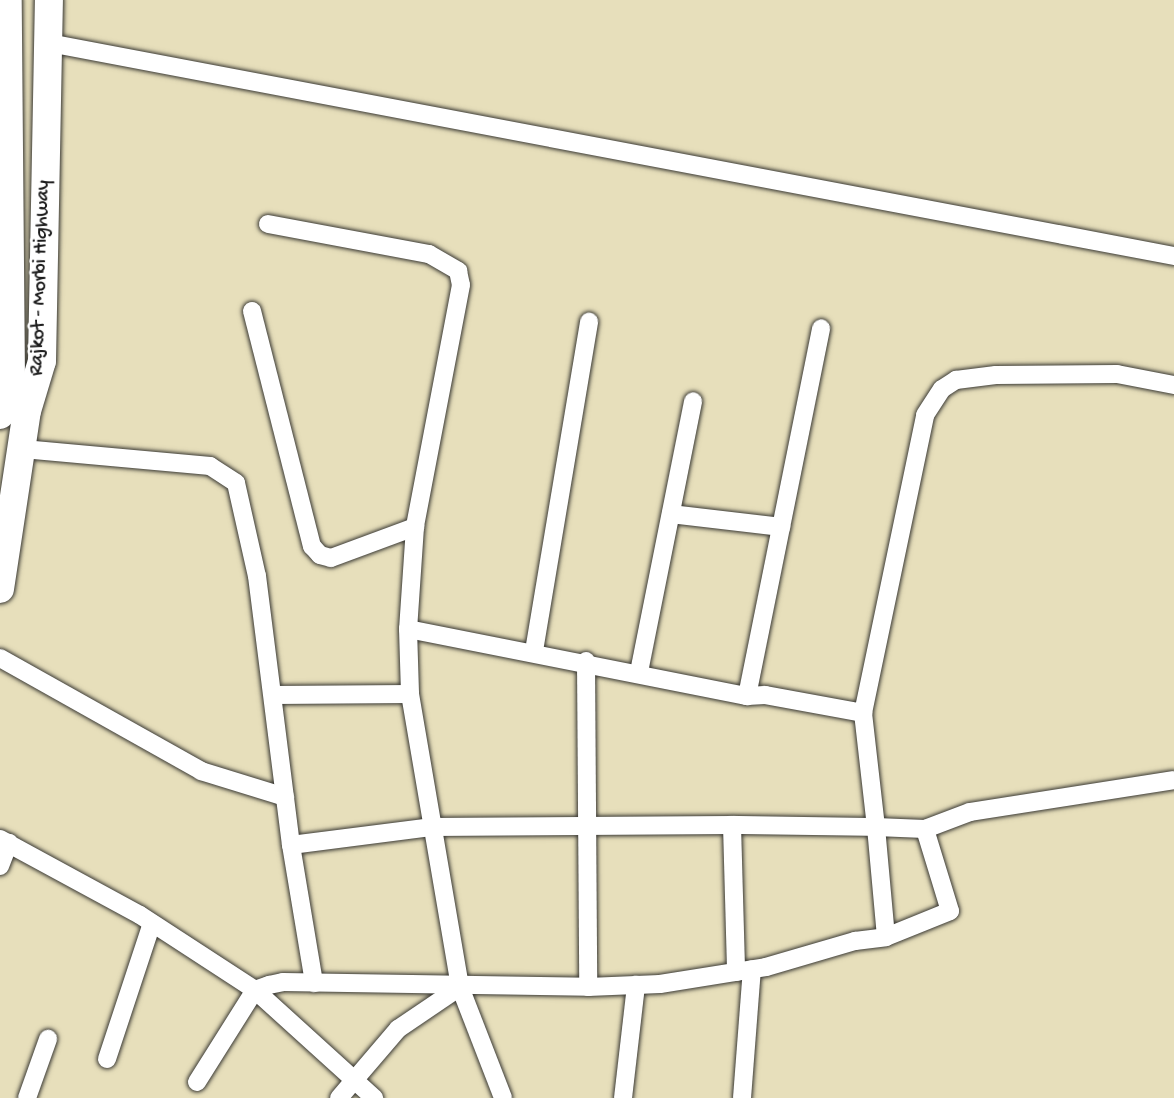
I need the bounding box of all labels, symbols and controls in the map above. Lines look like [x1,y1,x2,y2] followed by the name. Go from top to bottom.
[26,180,56,376] street label: Rajkot - Morbi Highway

